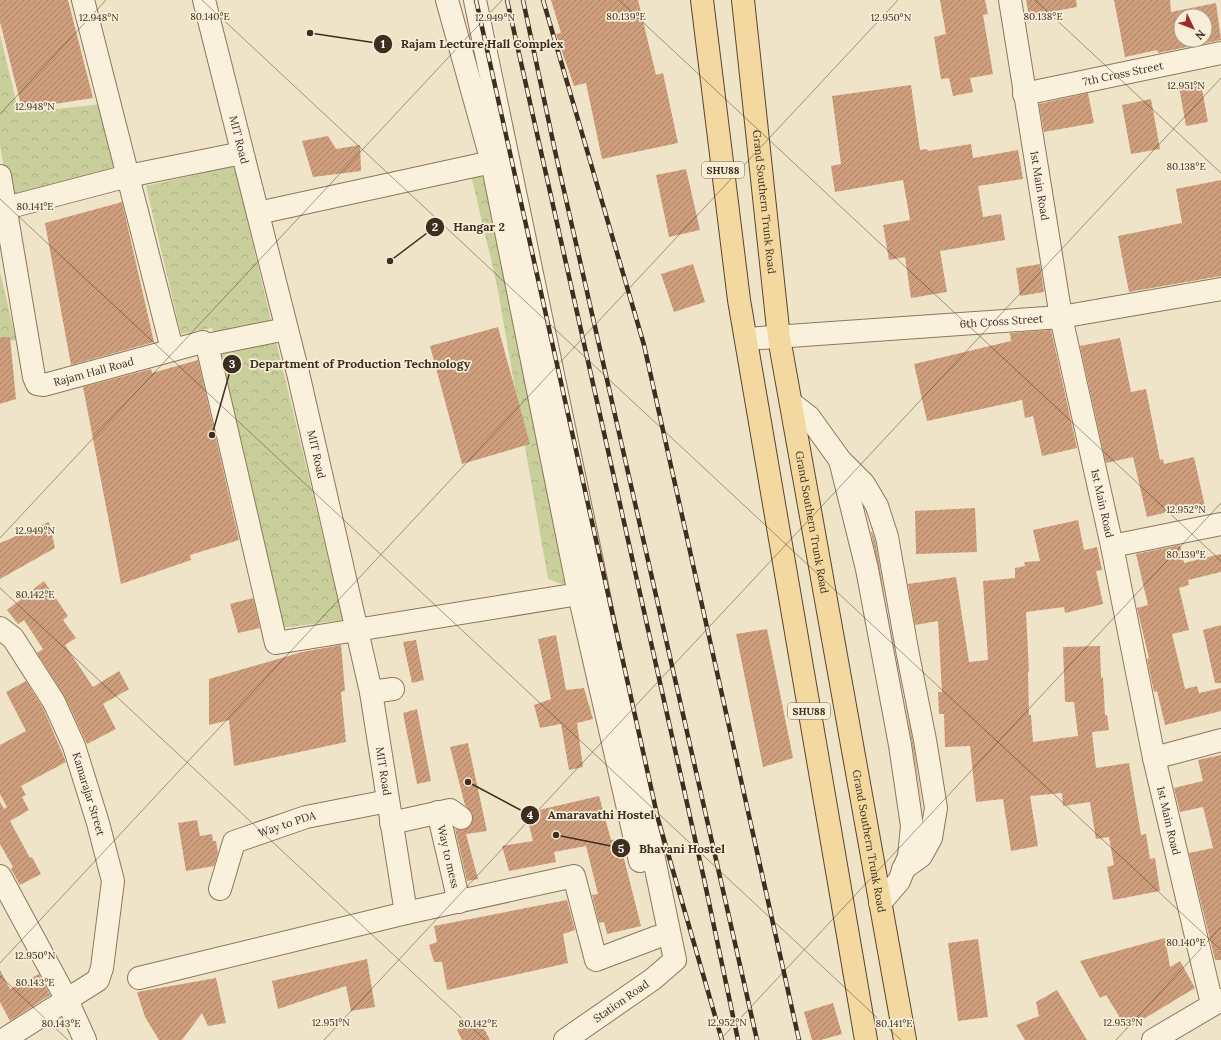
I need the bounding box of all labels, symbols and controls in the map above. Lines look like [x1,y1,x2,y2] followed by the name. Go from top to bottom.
[1173,8,1213,48] north arrow
[190,10,230,23] text: 80.140°E
[606,10,646,23] text: 80.139°E
[1023,10,1063,23] text: 80.138°E
[79,11,119,24] text: 12.948°N
[475,11,515,24] text: 12.949°N
[871,11,912,24] text: 12.950°N
[1192,27,1208,43] text: N
[373,32,572,56] callout: Rajam Lecture Hall Complex
[381,36,386,51] text: 1
[401,36,564,51] text: Rajam Lecture Hall Complex
[1081,58,1165,89] street label: 7th Cross Street
[1167,79,1205,92] text: 12.951°N
[15,100,55,113] text: 12.948°N
[226,114,252,166] street label: MIT Road
[750,129,779,275] street label: Grand Southern Trunk Road
[1027,150,1052,222] street label: 1st Main Road
[1166,160,1206,173] text: 80.138°E
[702,162,744,178] road number: SHU88
[16,200,54,213] text: 80.141°E
[425,215,513,239] callout: Hangar 2
[432,219,438,234] text: 2
[453,219,505,234] text: Hangar 2
[959,311,1044,331] street label: 6th Cross Street
[222,352,479,376] callout: Department of Production Technology
[52,354,136,389] street label: Rajam Hall Road
[229,356,236,371] text: 3
[250,356,471,371] text: Department of Production Technology
[304,429,329,480] street label: MIT Road
[792,450,832,595] street label: Grand Southern Trunk Road
[1088,468,1117,540] street label: 1st Main Road
[1166,503,1206,516] text: 12.952°N
[15,524,55,537] text: 12.949°N
[1166,548,1206,561] text: 80.139°E
[16,588,54,601] text: 80.142°E
[788,703,830,719] road number: SHU88
[373,746,394,797] street label: MIT Road
[69,751,108,838] street label: Kamarajar Street
[850,769,889,914] street label: Grand Southern Trunk Road
[1154,785,1184,857] street label: 1st Main Road
[520,803,662,827] callout: Amaravathi Hostel
[527,807,534,822] text: 4
[548,807,654,822] text: Amaravathi Hostel
[256,808,318,840] street label: Way to PDA
[434,824,463,890] street label: Way to mess
[611,836,733,860] callout: Bhavani Hostel
[618,841,625,856] text: 5
[639,841,725,856] text: Bhavani Hostel
[1166,936,1206,949] text: 80.140°E
[15,949,56,962] text: 12.950°N
[15,976,55,989] text: 80.143°E
[590,976,652,1025] street label: Station Road
[312,1016,350,1029] text: 12.951°N
[707,1016,747,1029] text: 12.952°N
[1103,1016,1143,1029] text: 12.953°N
[41,1017,81,1030] text: 80.143°E
[459,1017,497,1030] text: 80.142°E
[875,1017,913,1030] text: 80.141°E

